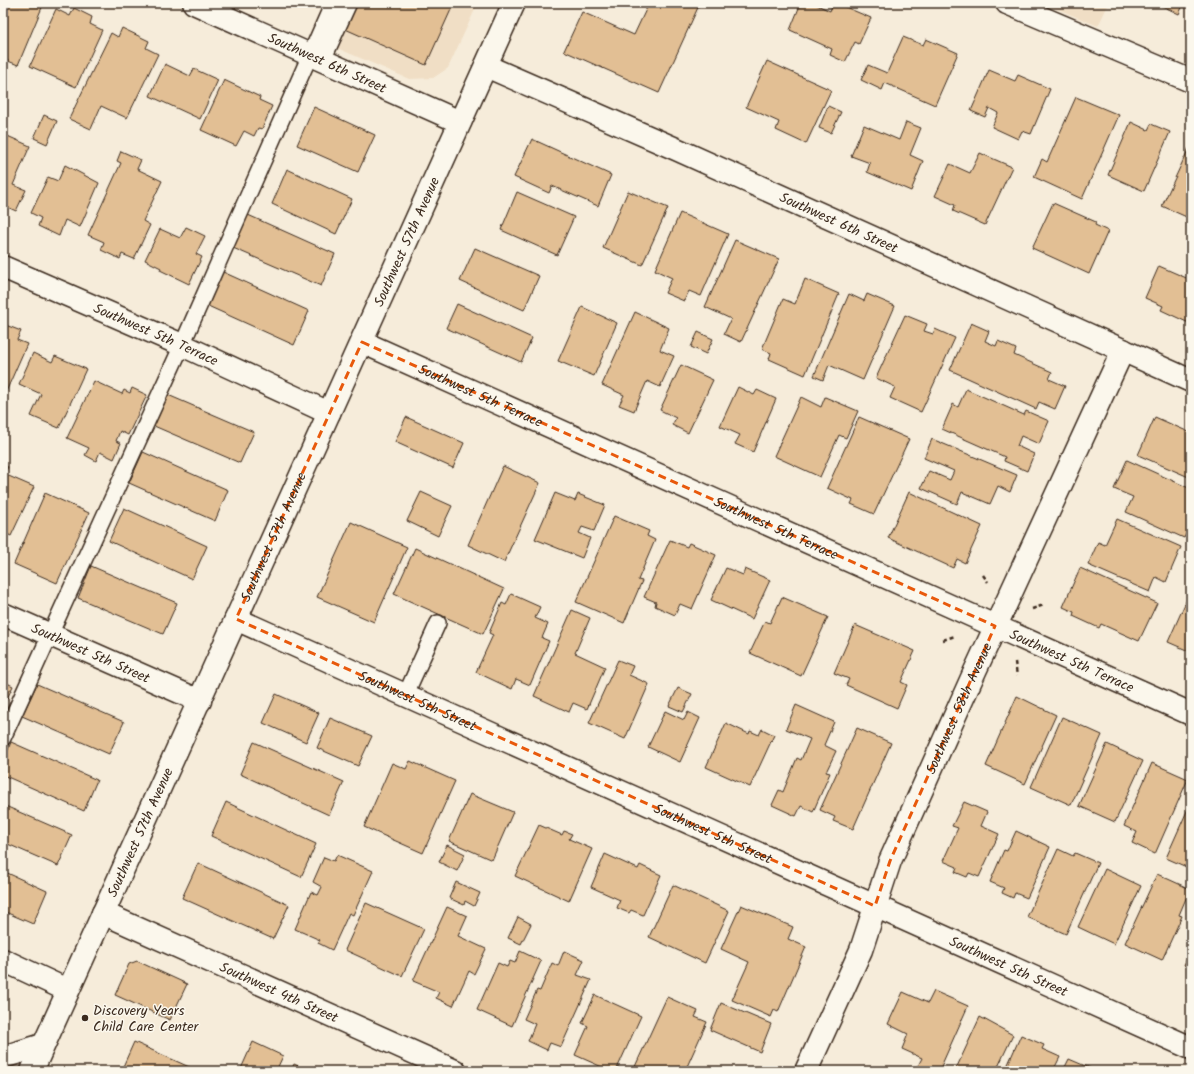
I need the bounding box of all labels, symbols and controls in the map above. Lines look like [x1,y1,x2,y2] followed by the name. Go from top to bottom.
[264,27,390,100] street label: Southwest 6th Street
[368,173,446,310] street label: Southwest 57th Avenue
[776,187,902,260] street label: Southwest 6th Street
[90,298,222,373] street label: Southwest 5th Terrace
[414,359,547,434] street label: Southwest 5th Terrace
[235,468,313,606] street label: Southwest 57th Avenue
[710,491,842,567] street label: Southwest 5th Terrace
[27,618,154,690] street label: Southwest 5th Street
[1006,624,1138,699] street label: Southwest 5th Terrace
[920,639,999,778] street label: Southwest 58th Avenue
[354,665,480,738] street label: Southwest 5th Street
[102,764,180,901] street label: Southwest 57th Avenue
[650,798,776,871] street label: Southwest 5th Street
[945,931,1072,1003] street label: Southwest 5th Street
[216,957,342,1029] street label: Southwest 4th Street
[93,1000,200,1038] place label: Discovery Years Child Care Center
[80,1013,90,1023] marker: Discovery Years Child Care Center

